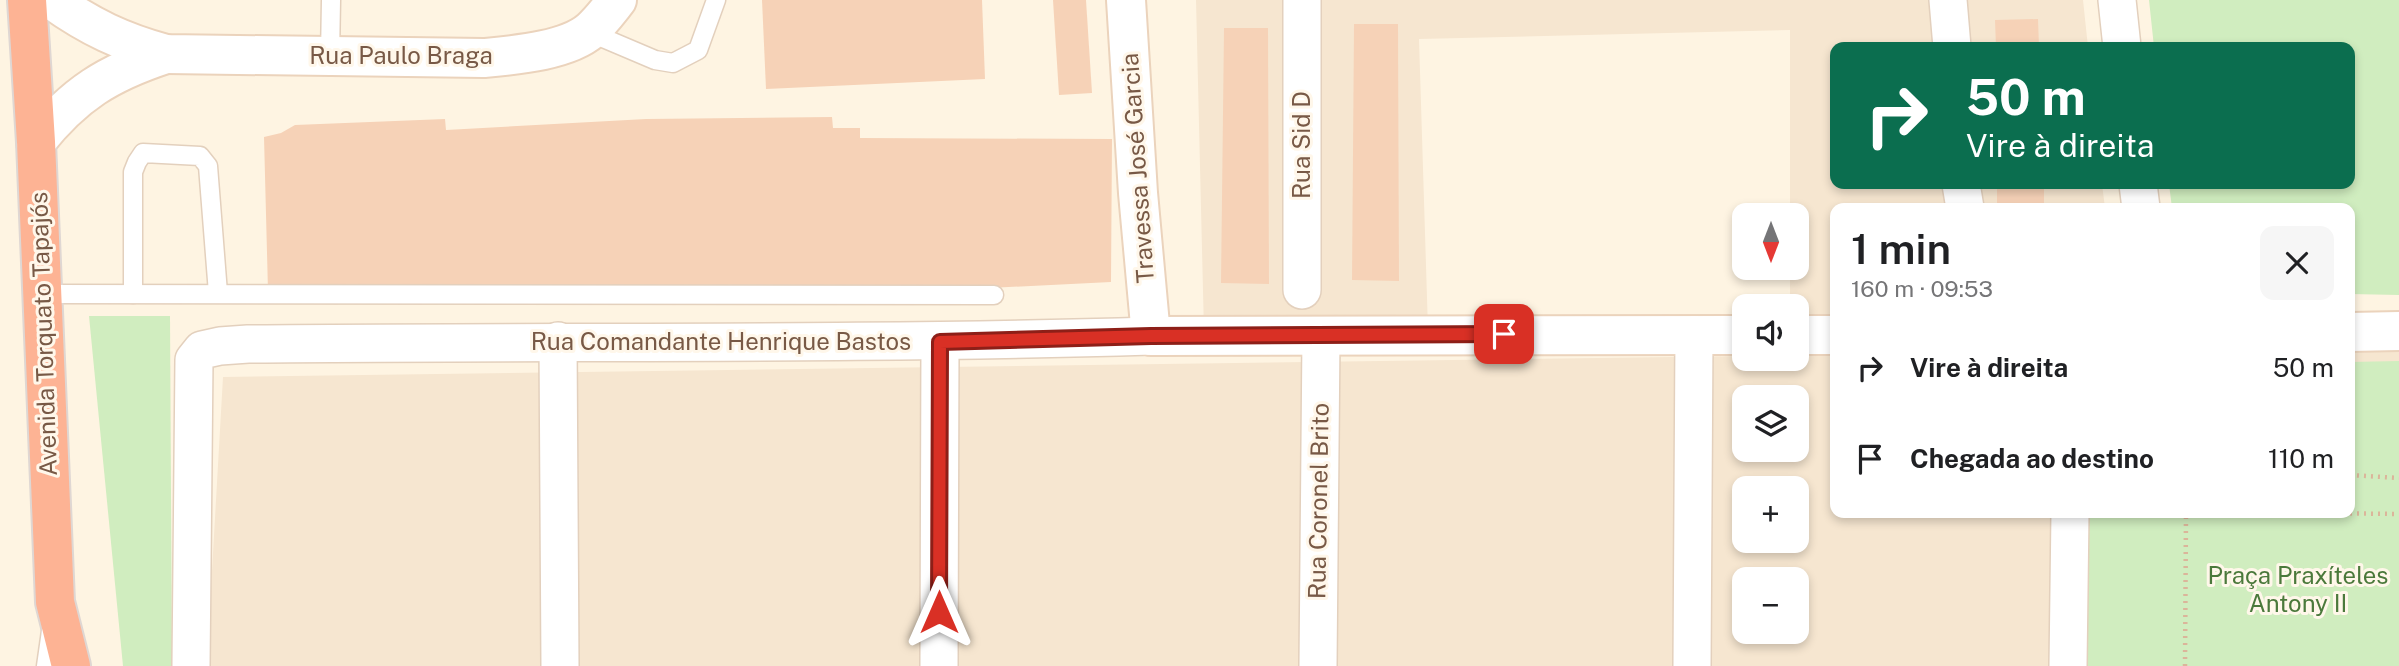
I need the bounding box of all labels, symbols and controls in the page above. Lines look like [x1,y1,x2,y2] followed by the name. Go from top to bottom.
[309,41,493,69] street label: Rua Paulo Braga
[1115,52,1159,284] street label: Travessa José Garcia
[1966,68,2086,126] text: 50 m
[1851,70,1942,161] icon: right
[1287,91,1315,199] street label: Rua Sid D
[1966,127,2154,164] text: Vire à direita
[24,191,62,477] street label: Avenida Torquato Tapajós
[1732,203,1810,280] north arrow
[1732,203,1809,644] map controls
[1851,224,1951,273] text: 1 min
[2260,226,2334,300] button: close
[1851,275,1993,302] text: 160 m · 09:53
[1732,294,1809,371] button: sound
[1474,304,1534,364] pin
[1485,315,1523,353] icon: arrive
[531,327,911,355] street label: Rua Comandante Henrique Bastos
[1851,349,1889,387] icon: right
[1910,352,2068,383] text: Vire à direita
[2273,352,2334,383] text: 50 m
[1732,385,1809,462] button: layers
[1302,403,1334,599] street label: Rua Coronel Brito
[1851,440,1889,478] icon: arrive
[1910,443,2154,474] text: Chegada ao destino
[2268,443,2334,474] text: 110 m
[1732,476,1809,553] button: +
[2207,561,2389,617] park label: Praça Praxíteles Antony II
[1732,567,1809,644] button: −
[902,575,976,649] position arrow

